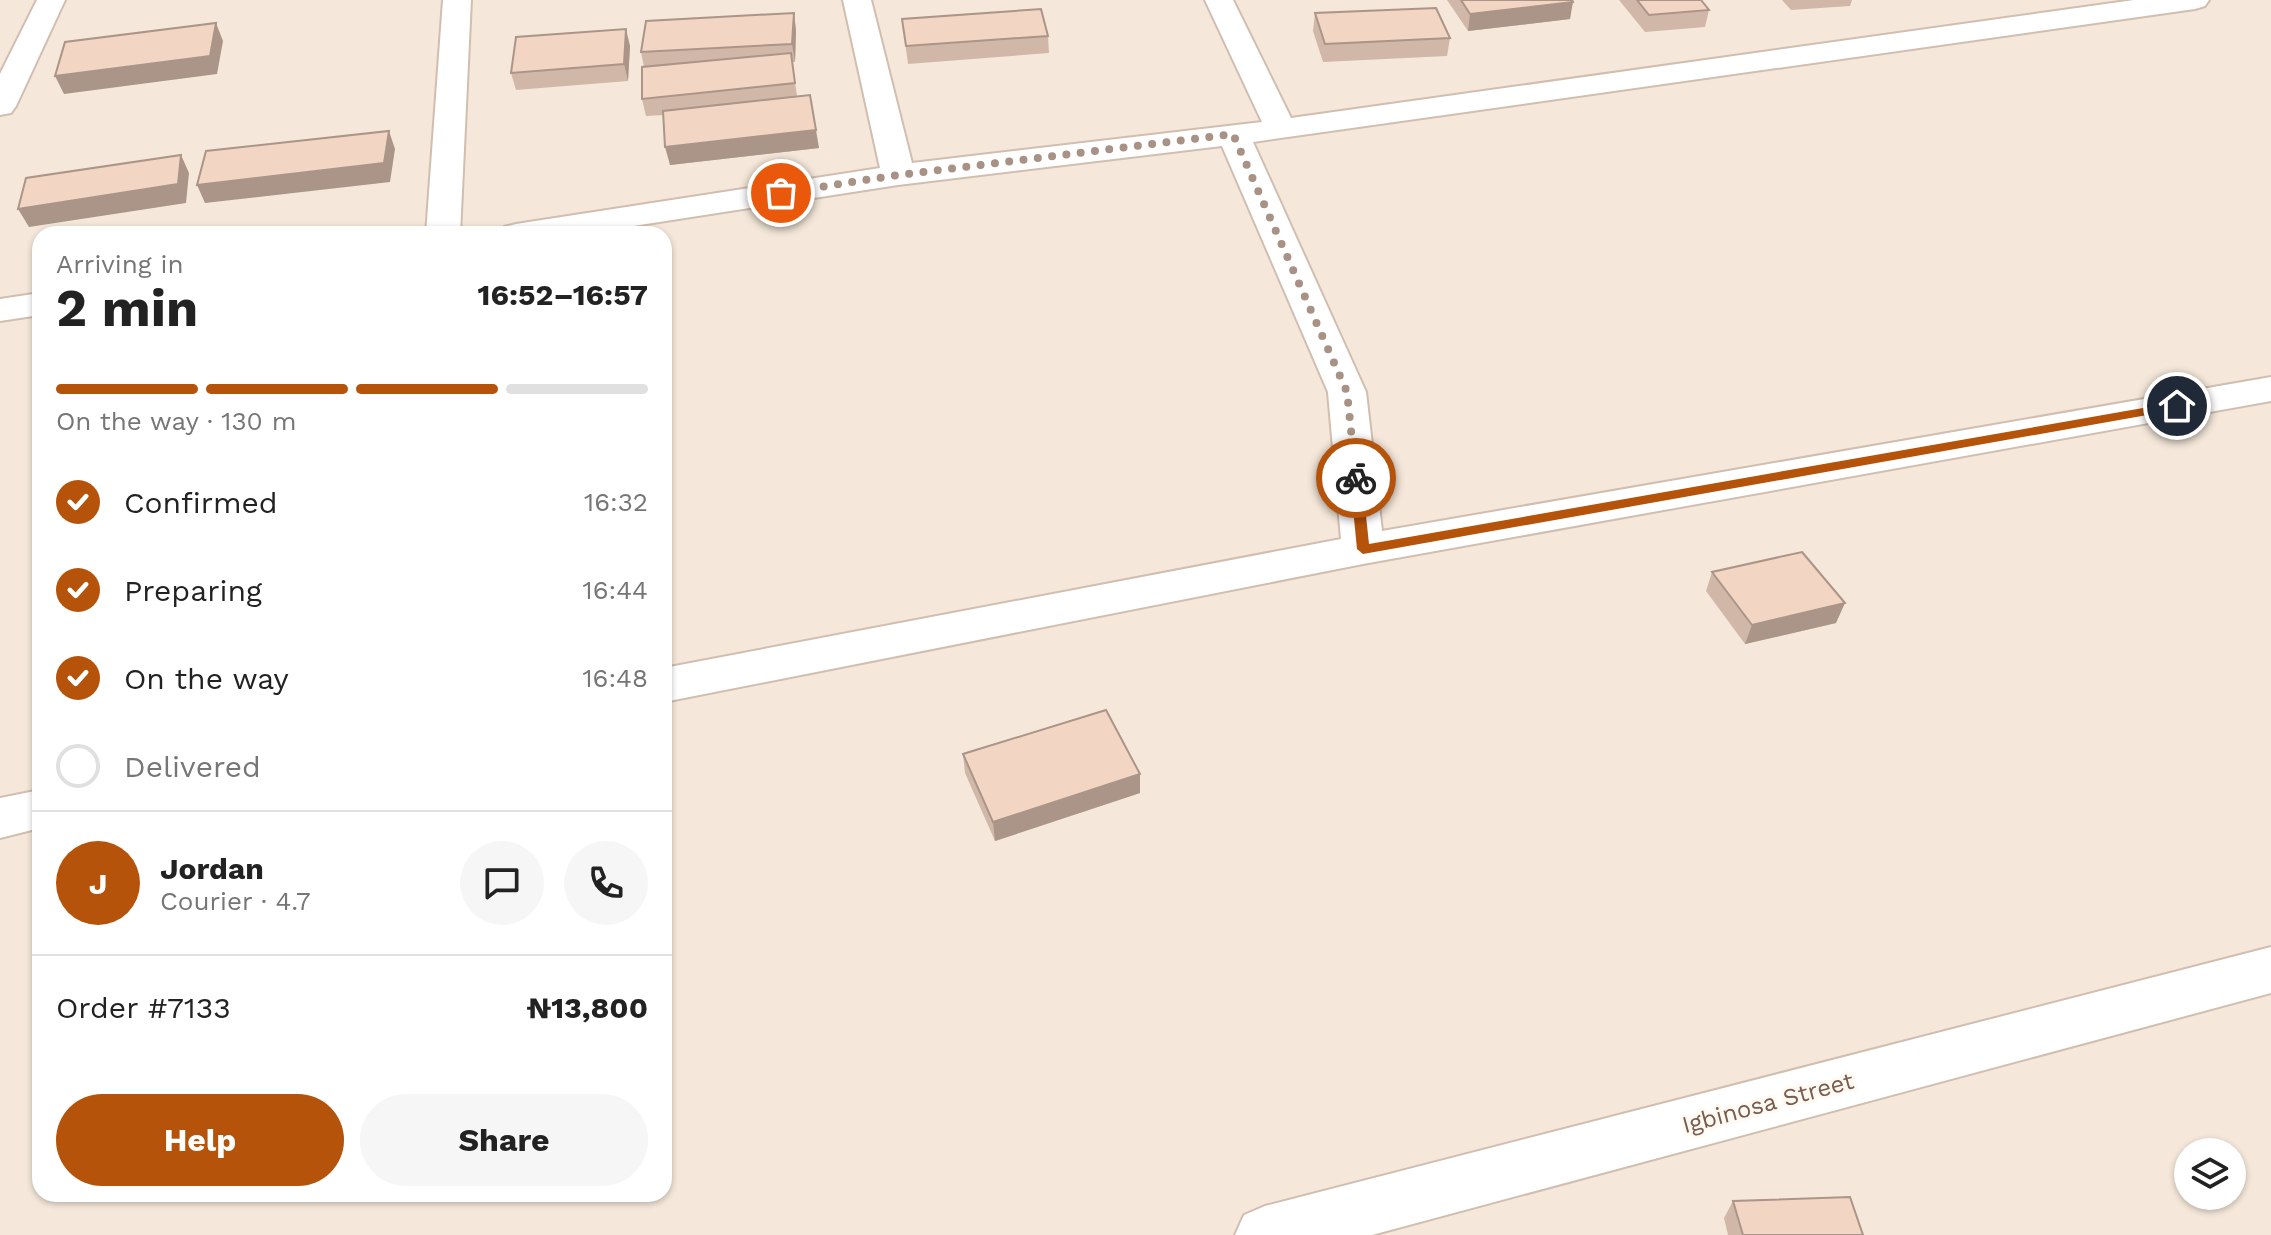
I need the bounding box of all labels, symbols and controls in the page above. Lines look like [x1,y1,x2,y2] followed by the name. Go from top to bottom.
[747,159,815,227] pin
[759,171,803,215] icon: bag
[56,249,184,279] text: Arriving in
[478,277,648,312] text: 16:52–16:57
[56,278,198,339] text: 2 min
[2143,372,2211,440] pin
[2155,384,2199,428] icon: home
[56,406,296,436] text: On the way · 130 m
[1316,438,1396,518] courier
[1334,456,1378,500] icon: bike
[56,480,100,524] icon: check
[124,485,278,520] text: Confirmed
[584,487,648,517] text: 16:32
[56,568,100,612] icon: check
[124,573,262,608] text: Preparing
[583,575,648,605] text: 16:44
[56,656,100,700] icon: check
[124,661,289,696] text: On the way
[582,663,648,693] text: 16:48
[124,749,261,784] text: Delivered
[460,841,544,925] button: chat
[564,841,648,925] button: phone
[160,851,264,886] text: Jordan
[89,866,107,901] text: J
[160,886,310,916] text: Courier · 4.7
[56,990,231,1025] text: Order #7133
[526,990,648,1025] text: ₦13,800
[1679,1067,1857,1139] street label: Igbinosa Street
[56,1094,344,1186] button: Help
[360,1094,648,1186] button: Share
[2174,1138,2246,1210] map controls
[2174,1138,2246,1210] button: layers

